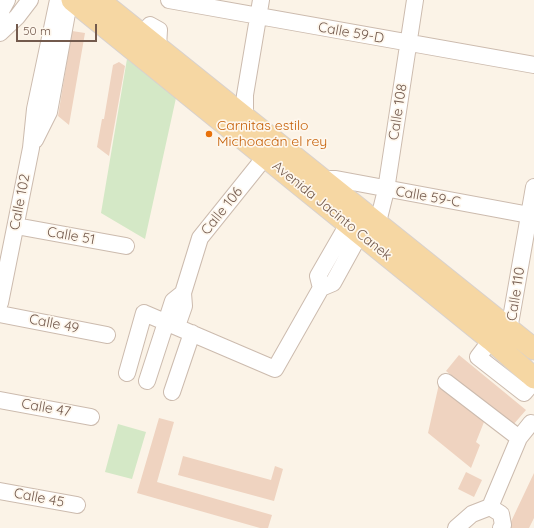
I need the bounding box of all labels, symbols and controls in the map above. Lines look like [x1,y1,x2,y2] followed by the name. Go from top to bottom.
[18,16,99,42] scale bar
[317,19,385,47] street label: Calle 59-D
[23,23,51,38] text: 50 m
[385,83,411,141] street label: Calle 108
[217,118,327,150] place label: Carnitas estilo Michoacán el rey
[204,129,214,139] marker: Carnitas estilo Michoacán el rey
[269,158,395,264] street label: Avenida Jacinto Canek
[6,172,34,232] street label: Calle 102
[394,183,462,211] street label: Calle 59-C
[198,184,246,238] street label: Calle 106
[46,224,96,248] street label: Calle 51
[503,266,529,322] street label: Calle 110
[28,311,80,337] street label: Calle 49
[20,395,72,421] street label: Calle 47
[12,485,66,511] street label: Calle 45

